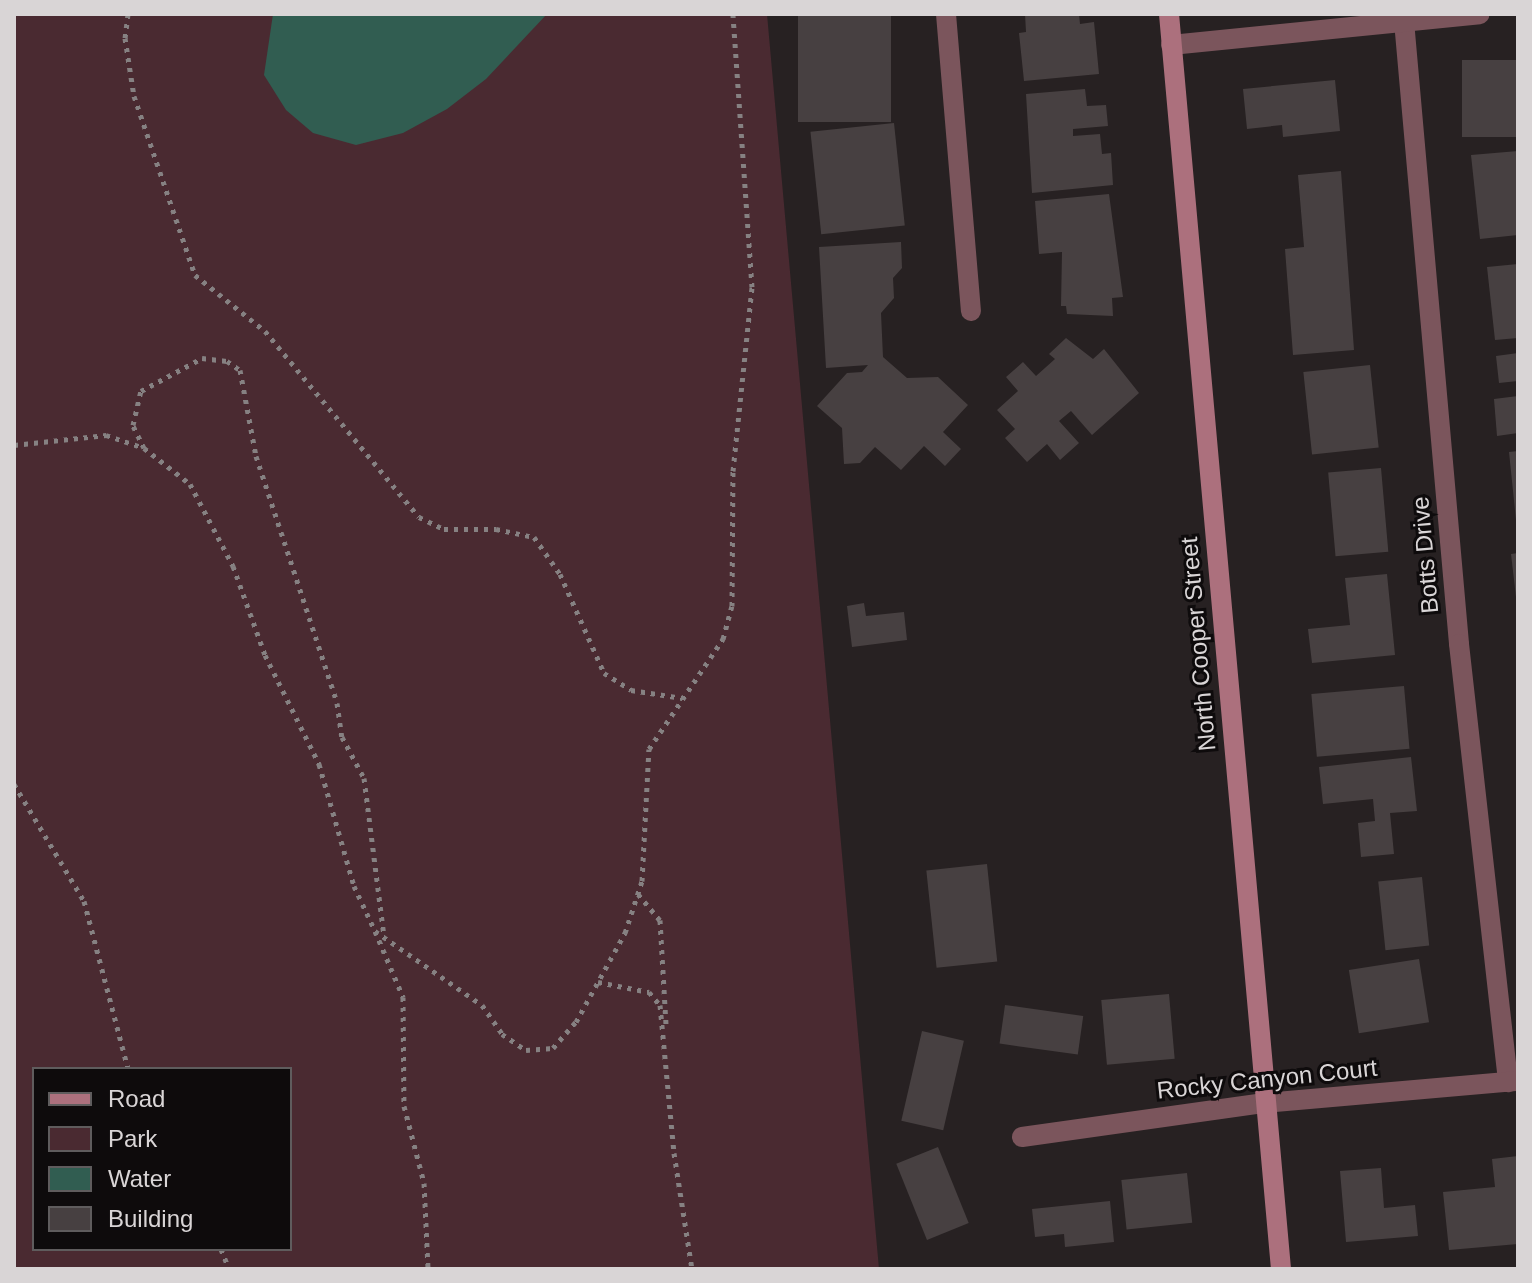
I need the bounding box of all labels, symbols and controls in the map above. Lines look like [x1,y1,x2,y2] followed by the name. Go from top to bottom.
[1406,495,1444,615] street label: Botts Drive
[1174,536,1222,752] street label: North Cooper Street
[1155,1053,1379,1105] street label: Rocky Canyon Court
[32,1067,292,1251] legend
[108,1085,165,1112] text: Road
[108,1125,157,1152] text: Park
[108,1165,171,1192] text: Water
[108,1205,193,1232] text: Building

